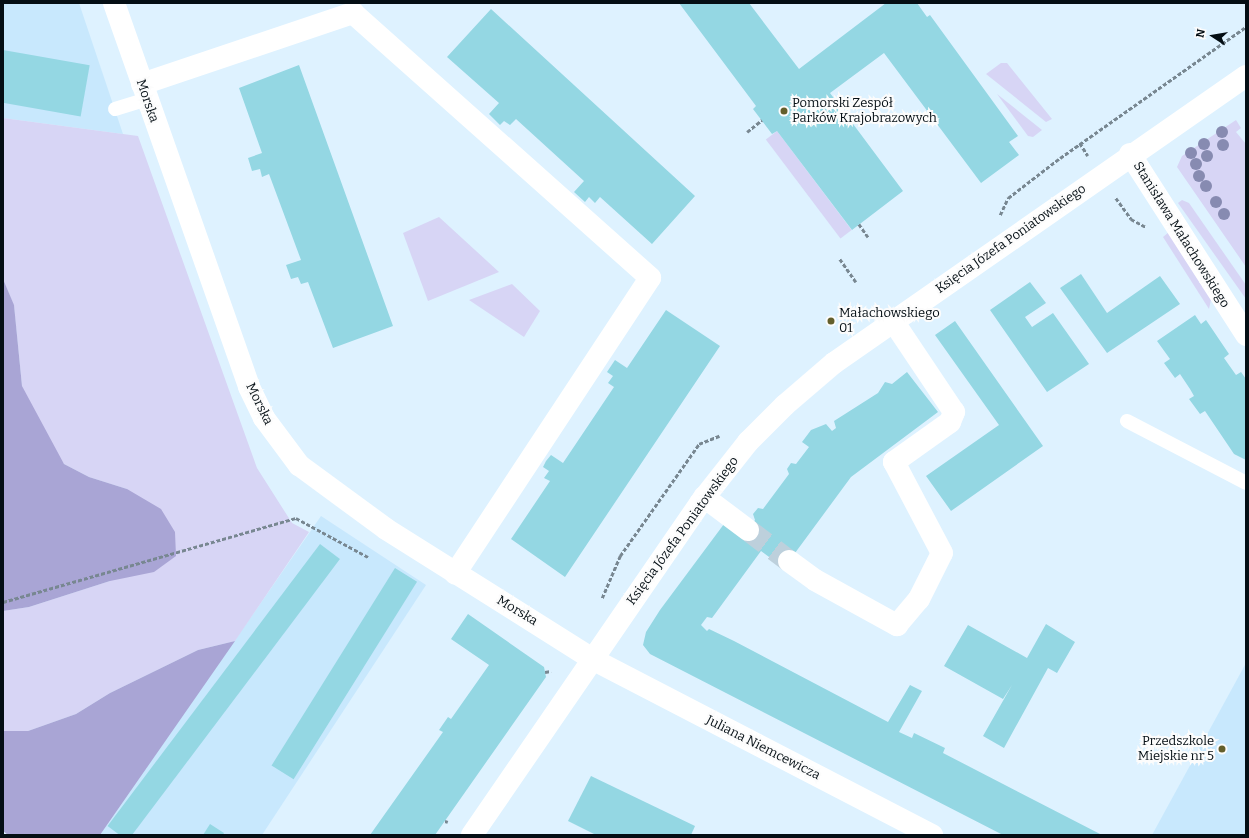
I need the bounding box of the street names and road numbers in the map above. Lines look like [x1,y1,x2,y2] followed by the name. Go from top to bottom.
[132,77,162,125] street label: Morska
[1130,159,1232,311] street label: Stanisława Małachowskiego
[933,181,1089,297] street label: Księcia Józefa Poniatowskiego
[242,380,276,428] street label: Morska
[624,454,742,608] street label: Księcia Józefa Poniatowskiego
[494,593,540,629] street label: Morska
[703,712,823,784] street label: Juliana Niemcewicza

